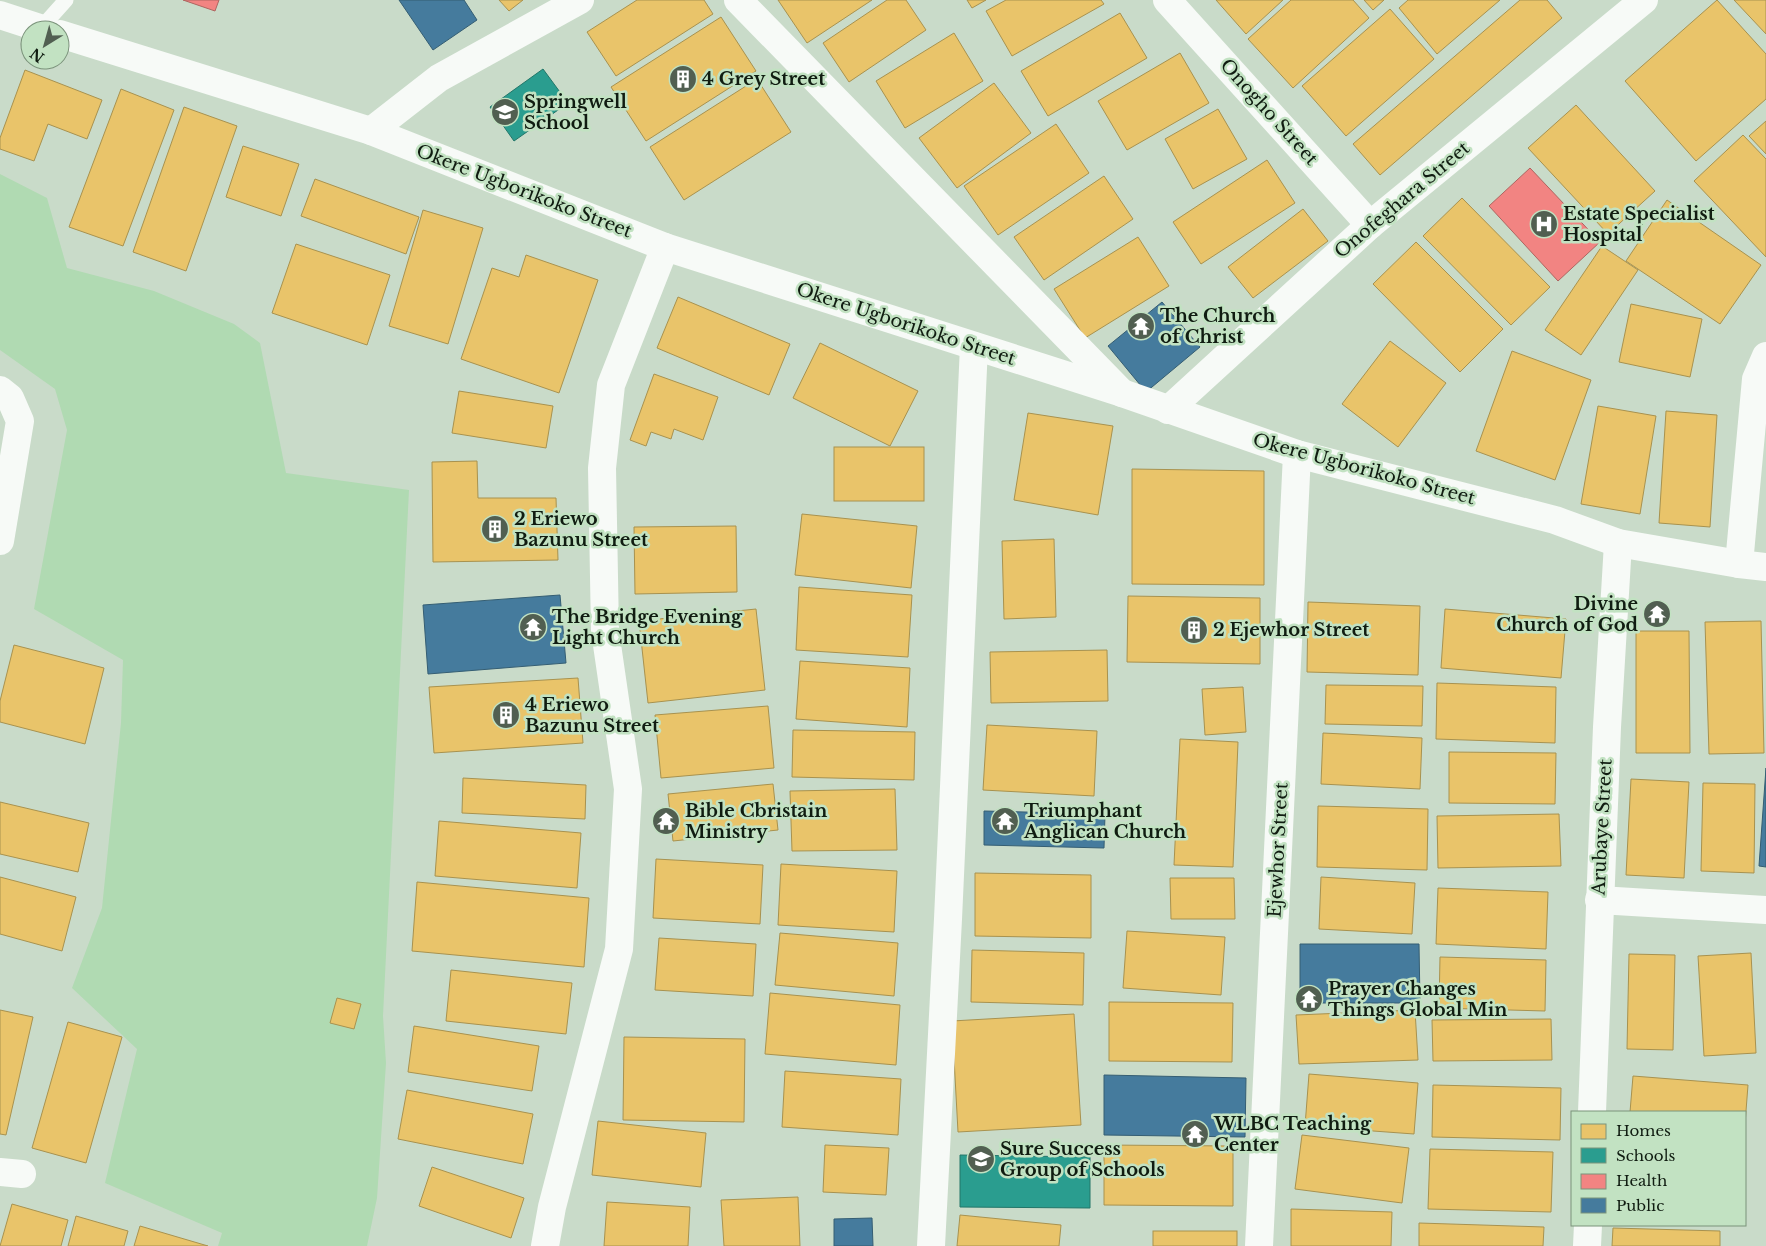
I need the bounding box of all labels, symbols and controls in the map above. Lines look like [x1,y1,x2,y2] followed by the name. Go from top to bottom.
[20,20,70,70] north arrow
[27,44,48,67] text: N
[1216,54,1323,170] street label: Onogho Street
[668,64,698,94] building icon: 4 Grey Street
[702,68,825,90] place label: 4 Grey Street
[524,91,627,134] place label: Springwell School
[490,97,520,127] school or university icon: Springwell School
[1330,137,1474,263] street label: Onofeghara Street
[413,140,635,242] street label: Okere Ugborikoko Street
[1563,203,1715,246] place label: Estate Specialist Hospital
[1529,209,1559,239] hospital icon: Estate Specialist Hospital
[794,278,1019,370] street label: Okere Ugborikoko Street
[1160,305,1275,348] place label: The Church of Christ
[1126,311,1156,341] temple icon: The Church of Christ
[1251,429,1478,509] street label: Okere Ugborikoko Street
[514,508,648,551] place label: 2 Eriewo Bazunu Street
[480,514,510,544] building icon: 2 Eriewo Bazunu Street
[1496,593,1639,636] place label: Divine Church of God
[1642,599,1672,629] temple icon: Divine Church of God
[552,606,743,649] place label: The Bridge Evening Light Church
[518,612,548,642] temple icon: The Bridge Evening Light Church
[1179,615,1209,645] building icon: 2 Ejewhor Street
[1213,619,1369,641] place label: 2 Ejewhor Street
[525,694,659,737] place label: 4 Eriewo Bazunu Street
[491,700,521,730] building icon: 4 Eriewo Bazunu Street
[1587,758,1617,897] street label: Arubaye Street
[1263,782,1293,918] street label: Ejewhor Street
[685,800,827,843] place label: Bible Cbristain Ministry
[1023,800,1186,843] place label: Triumphant Anglican Church
[651,806,681,836] temple icon: Bible Cbristain Ministry
[990,806,1020,836] temple icon: Triumphant Anglican Church
[1328,978,1507,1021] place label: Prayer Changes Things Global Min
[1294,984,1324,1014] temple icon: Prayer Changes Things Global Min
[1571,1111,1746,1226] legend
[1213,1113,1372,1156] place label: WLBC Teaching Center
[1180,1119,1210,1149] temple icon: WLBC Teaching Center
[1616,1121,1671,1140] text: Homes
[1000,1138,1165,1181] place label: Sure Success Group of Schools
[966,1144,996,1174] school or university icon: Sure Success Group of Schools
[1616,1146,1676,1165] text: Schools
[1616,1171,1667,1190] text: Health
[1616,1196,1664,1215] text: Public

